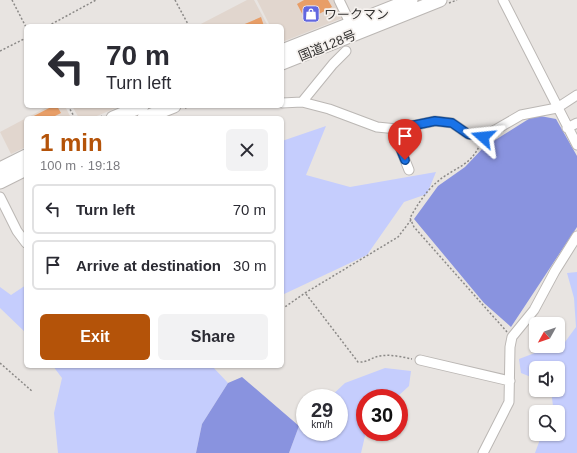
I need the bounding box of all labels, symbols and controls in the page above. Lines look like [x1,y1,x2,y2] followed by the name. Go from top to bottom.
[301,4,321,24] shop icon: ワークマン
[324,7,389,22] place label: ワークマン
[296,27,358,64] street label: 国道128号
[40,40,92,92] icon: left
[106,40,170,71] text: 70 m
[106,73,171,93] text: Turn left
[462,116,504,158] position arrow
[388,119,422,160] pin
[394,125,416,147] icon: arrive
[40,129,103,156] text: 1 min
[226,129,268,171] button: close
[40,158,120,173] text: 100 m · 19:18
[42,198,64,220] icon: left
[76,201,135,218] text: Turn left
[233,201,266,218] text: 70 m
[42,254,64,276] icon: arrive
[76,257,221,274] text: Arrive at destination
[233,257,266,274] text: 30 m
[40,314,150,360] button: Exit
[158,314,268,360] button: Share
[529,317,565,353] north arrow
[529,317,565,441] map controls
[529,361,565,397] button: sound
[356,389,408,441] speed limit sign: 30
[311,399,333,421] text: 29
[529,405,565,441] button: search
[311,419,333,430] text: km/h

